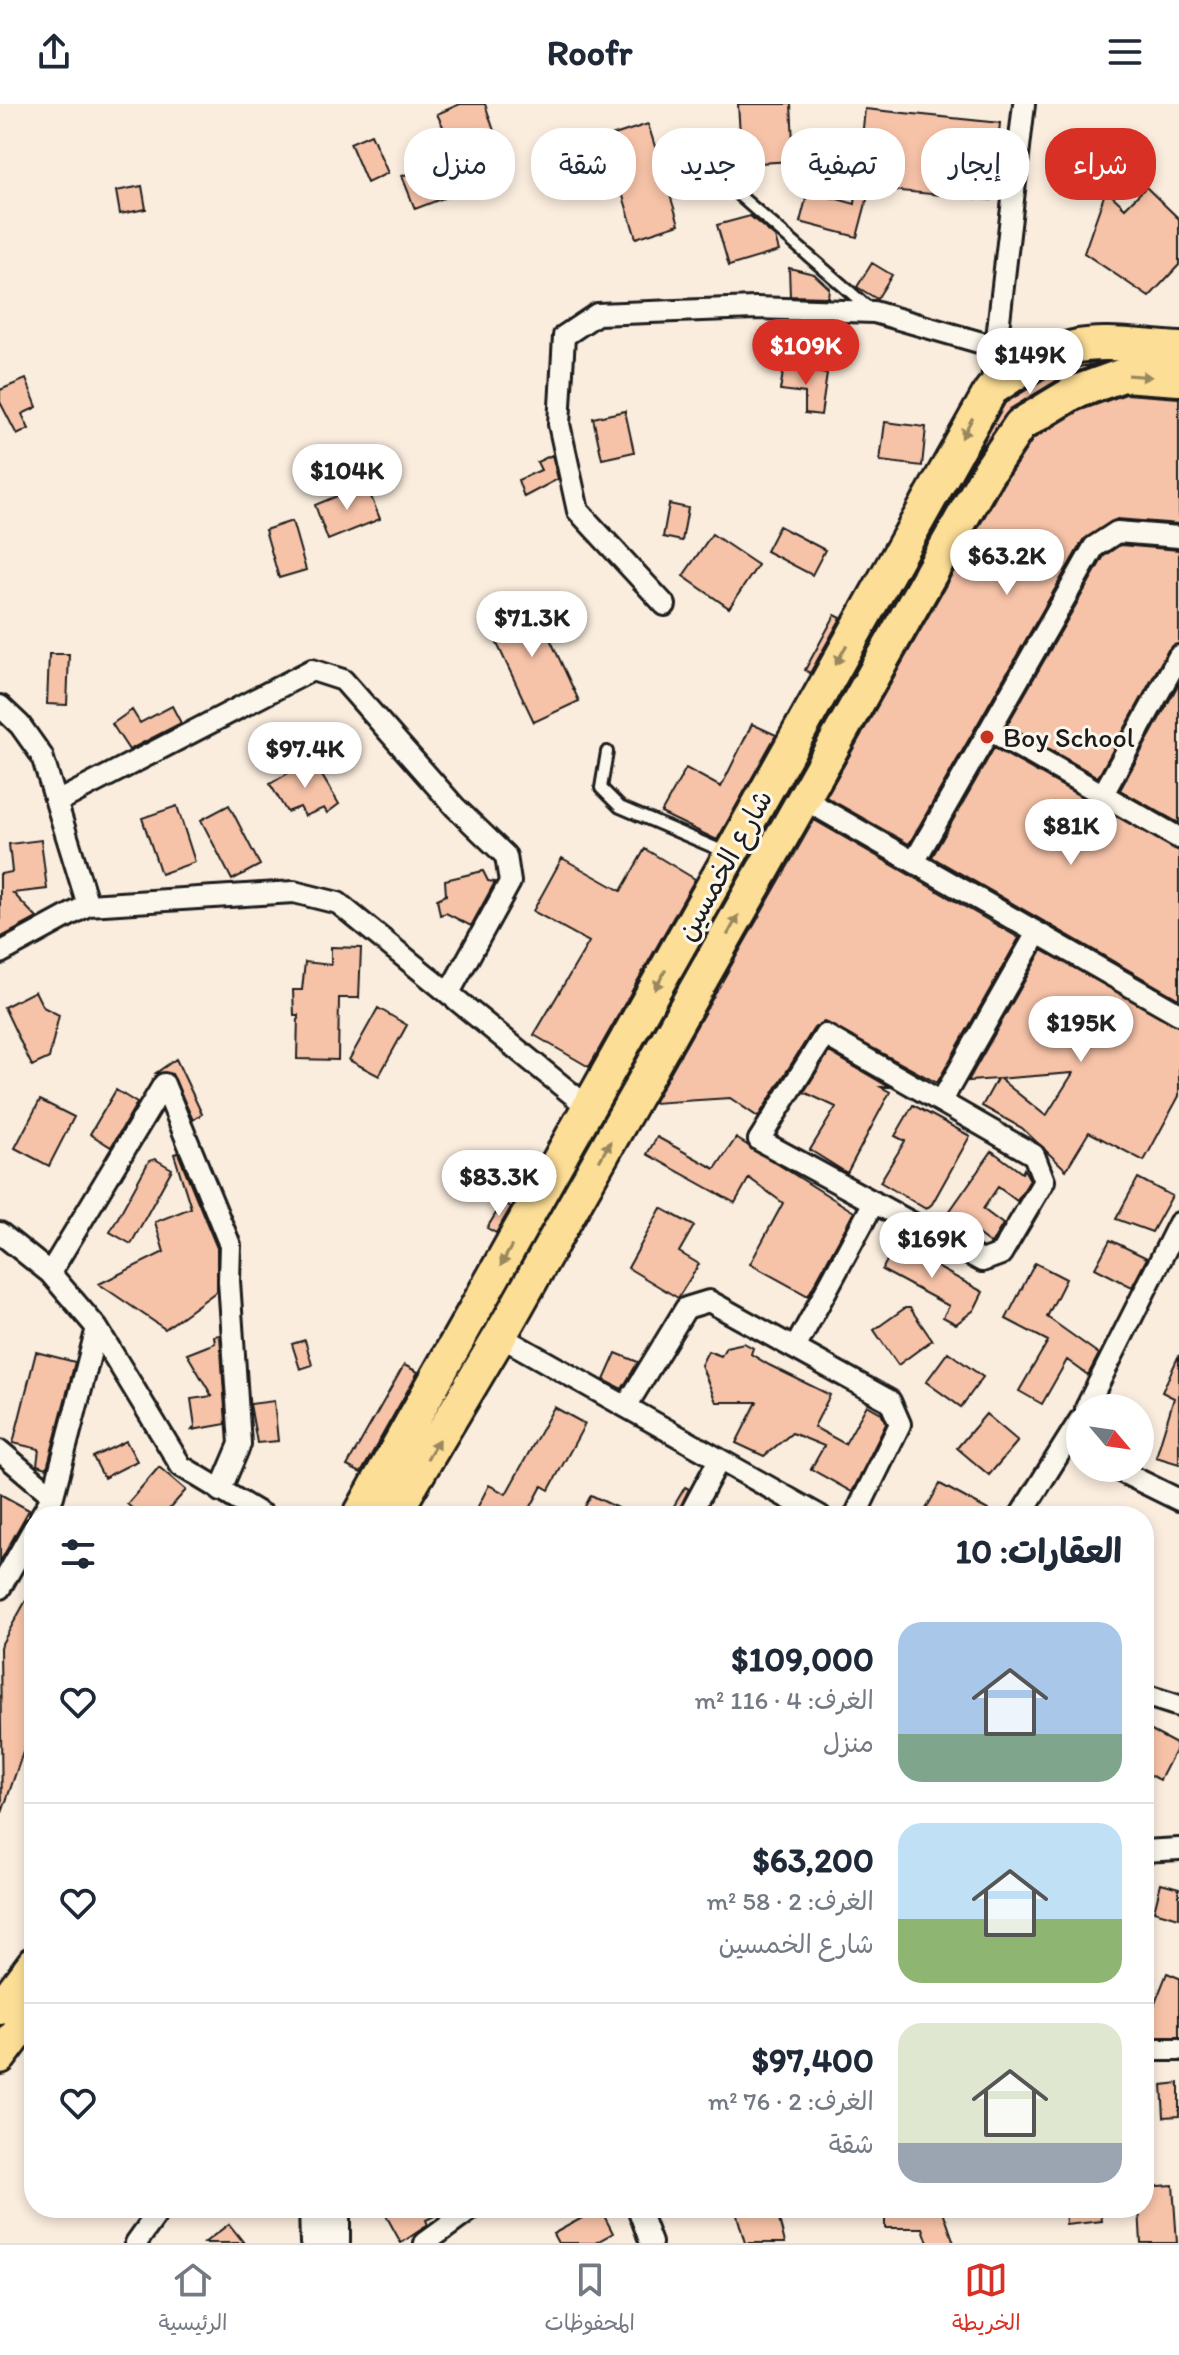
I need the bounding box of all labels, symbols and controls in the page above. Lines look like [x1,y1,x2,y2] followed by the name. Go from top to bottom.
[32,30,76,74] icon: share
[1103,30,1147,74] icon: menu
[547,31,632,74] text: Roofr
[404,128,515,200] chip: منزل
[531,128,636,200] chip: شقة
[652,128,765,200] chip: جديد
[781,128,905,200] chip: تصفية
[921,128,1029,200] chip: إيجار
[1045,128,1156,200] chip: شراء
[750,319,862,387] pin: $109K
[974,328,1086,396] pin: $149K
[770,329,842,361] text: $109K
[994,338,1066,370] text: $149K
[1128,370,1153,383] one-way arrow
[961,417,975,439] one-way arrow
[291,444,403,512] pin: $104K
[310,454,384,486] text: $104K
[942,529,1072,597] pin: $63.2K
[968,539,1046,571] text: $63.2K
[467,591,597,659] pin: $71.3K
[494,601,570,633] text: $71.3K
[834,644,848,667] one-way arrow
[1003,720,1135,754] place label: Boy School
[240,722,370,790] pin: $97.4K
[978,728,996,746] marker: Boy School
[266,732,344,764] text: $97.4K
[669,784,782,948] street label: شارع الخمسين
[1024,799,1118,867] pin: $81K
[1043,809,1099,841] text: $81K
[726,913,740,936] one-way arrow
[653,969,667,992] one-way arrow
[1025,996,1137,1064] pin: $195K
[1046,1006,1116,1038] text: $195K
[598,1140,612,1162] one-way arrow
[434,1150,564,1218] pin: $83.3K
[460,1160,538,1192] text: $83.3K
[876,1212,988,1280] pin: $169K
[897,1222,967,1254] text: $169K
[499,1245,513,1267] one-way arrow
[1066,1394,1154,1482] north arrow
[1066,1394,1154,1482] map controls
[426,1438,440,1460] one-way arrow
[955,1531,1122,1572] text: العقارات: 10
[56,1532,100,1576] icon: filters
[731,1639,874,1680] text: $109,000
[962,1654,1058,1750] icon: home
[56,1680,100,1724] icon: heart
[694,1684,874,1716] text: الغرف: 4 · 116 m²
[823,1727,874,1759] text: منزل
[752,1840,874,1881] text: $63,200
[962,1855,1058,1951] icon: home
[56,1881,100,1925] icon: heart
[706,1885,874,1917] text: الغرف: 2 · 58 m²
[719,1928,874,1960] text: شارع الخمسين
[752,2040,874,2081] text: $97,400
[962,2055,1058,2151] icon: home
[56,2081,100,2125] icon: heart
[708,2085,874,2117] text: الغرف: 2 · 76 m²
[829,2128,874,2160] text: شقة
[158,2258,228,2342] tab: الرئيسية
[544,2258,635,2342] tab: المحفوظات
[952,2258,1021,2342] tab: الخريطة

